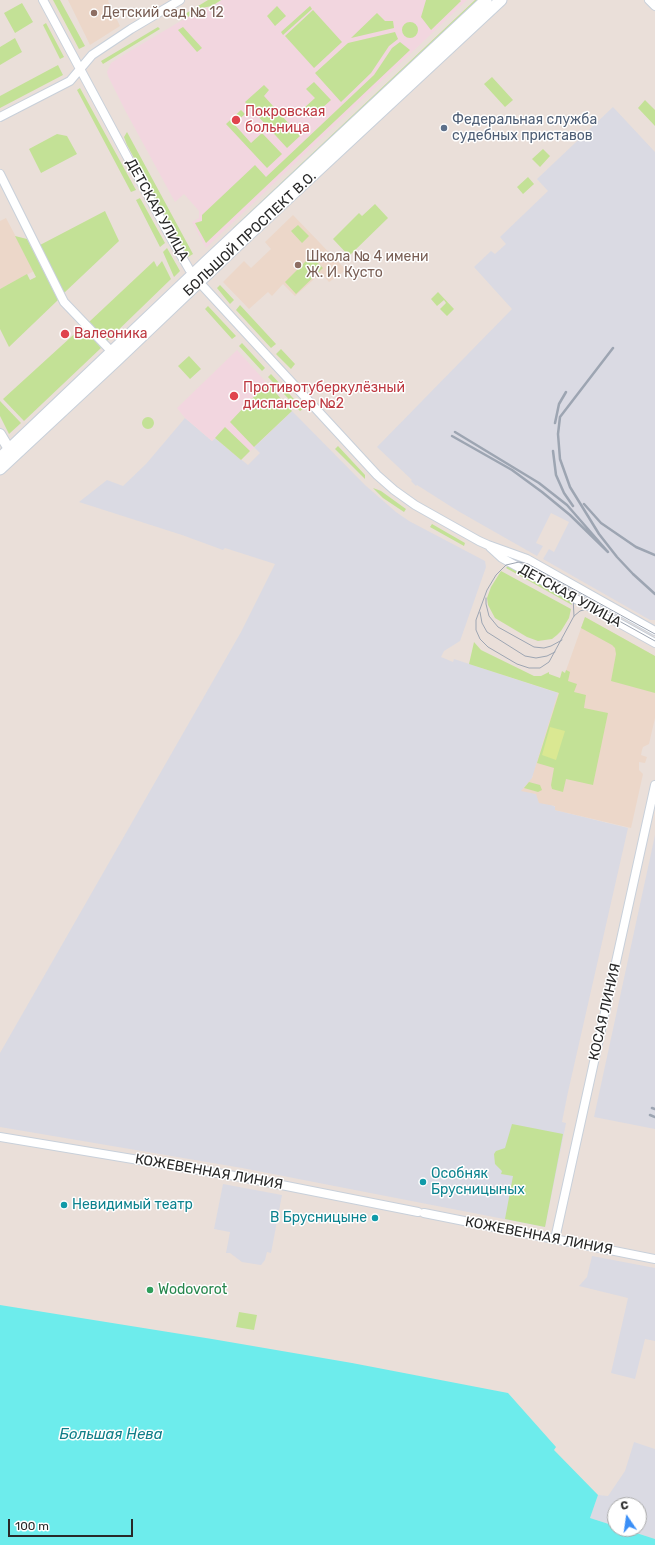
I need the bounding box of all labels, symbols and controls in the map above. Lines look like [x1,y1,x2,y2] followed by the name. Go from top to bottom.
[102,5,224,21] place label: Детский сад № 12
[89,8,99,18] marker: Детский сад № 12
[245,104,325,136] place label: Покровская больница
[452,112,597,144] place label: Федеральная служба судебных приставов
[230,114,242,126] marker: Покровская больница
[439,123,449,133] marker: Федеральная служба судебных приставов
[122,156,192,264] street label: ДЕТСКАЯ УЛИЦА
[180,168,320,300] street label: БОЛЬШОЙ ПРОСПЕКТ В.О.
[306,249,428,282] place label: Школа № 4 имени Ж. И. Кусто
[293,260,303,270] marker: Школа № 4 имени Ж. И. Кусто
[74,326,147,342] place label: Валеоника
[59,328,71,340] marker: Валеоника
[243,380,405,412] place label: Противотуберкулёзный диспансер №2
[228,390,240,402] marker: Противотуберкулёзный диспансер №2
[516,561,624,631] street label: ДЕТСКАЯ УЛИЦА
[586,962,624,1062] street label: КОСАЯ ЛИНИЯ
[134,1151,284,1193] street label: КОЖЕВЕННАЯ ЛИНИЯ
[431,1166,525,1198] place label: Особняк Брусницыных
[418,1177,428,1187] marker: Особняк Брусницыных
[72,1197,193,1213] place label: Невидимый театр
[59,1200,69,1210] marker: Невидимый театр
[270,1210,367,1226] place label: В Брусницыне
[370,1213,380,1223] marker: В Брусницыне
[464,1213,614,1259] street label: КОЖЕВЕННАЯ ЛИНИЯ
[158,1282,227,1298] place label: Wodovorot
[145,1285,155,1295] marker: Wodovorot
[59,1426,163,1444] water label: Большая Нева
[607,1497,647,1537] north arrow
[619,1499,630,1513] text: С
[10,1511,135,1537] scale bar
[15,1519,49,1533] text: 100 m

